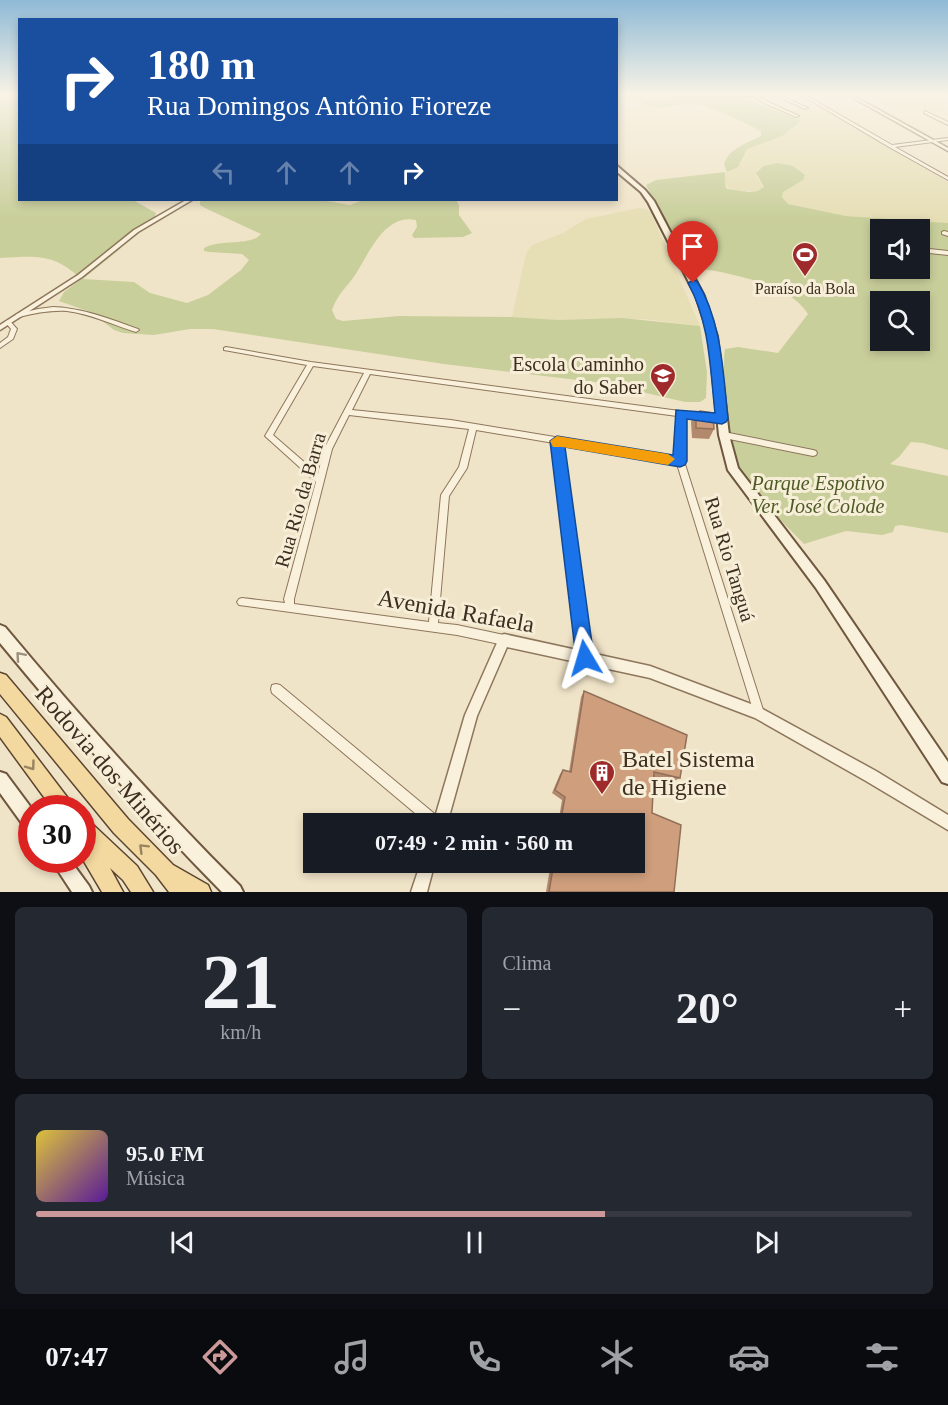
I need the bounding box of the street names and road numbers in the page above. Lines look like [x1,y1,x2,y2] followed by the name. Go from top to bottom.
[270,430,330,570] street label: Rua Rio da Barra
[700,494,759,624] street label: Rua Rio Tanguá
[376,584,537,638] street label: Avenida Rafaela
[30,681,190,859] street label: Rodovia dos Minérios

